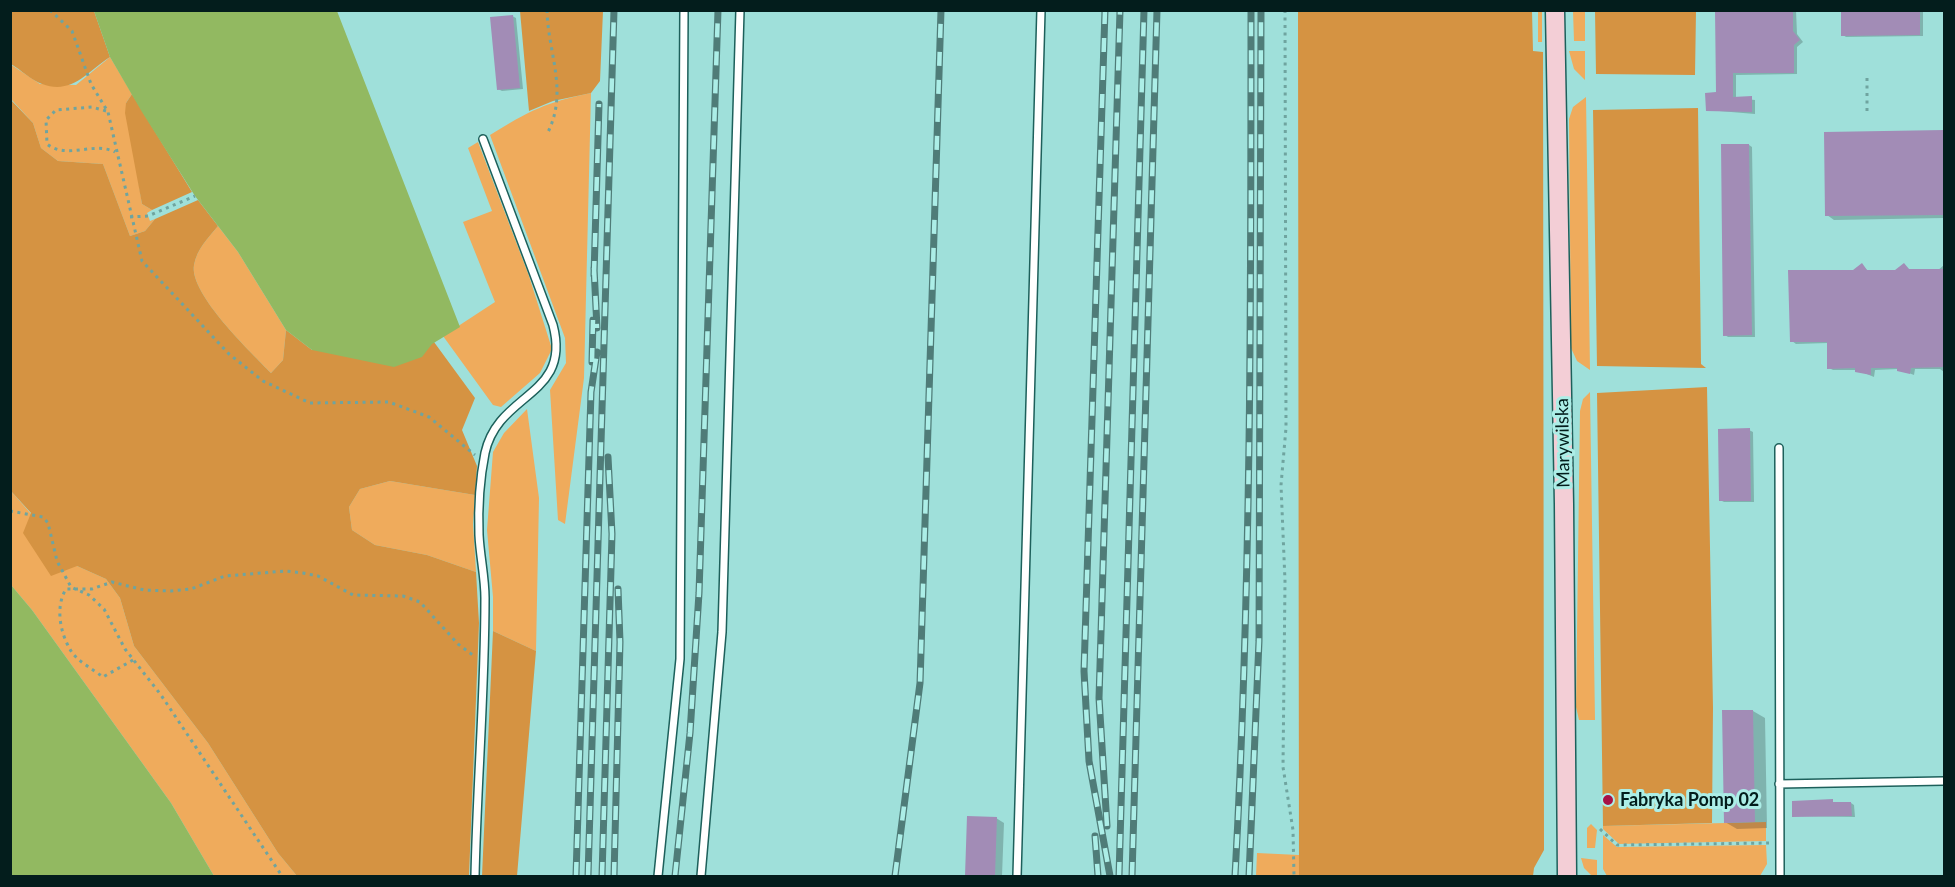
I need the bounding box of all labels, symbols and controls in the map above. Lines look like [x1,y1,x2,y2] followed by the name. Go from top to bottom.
[1551,398,1575,488] street label: Marywilska
[1620,789,1759,811] place label: Fabryka Pomp 02
[1601,793,1615,807] marker: Fabryka Pomp 02

